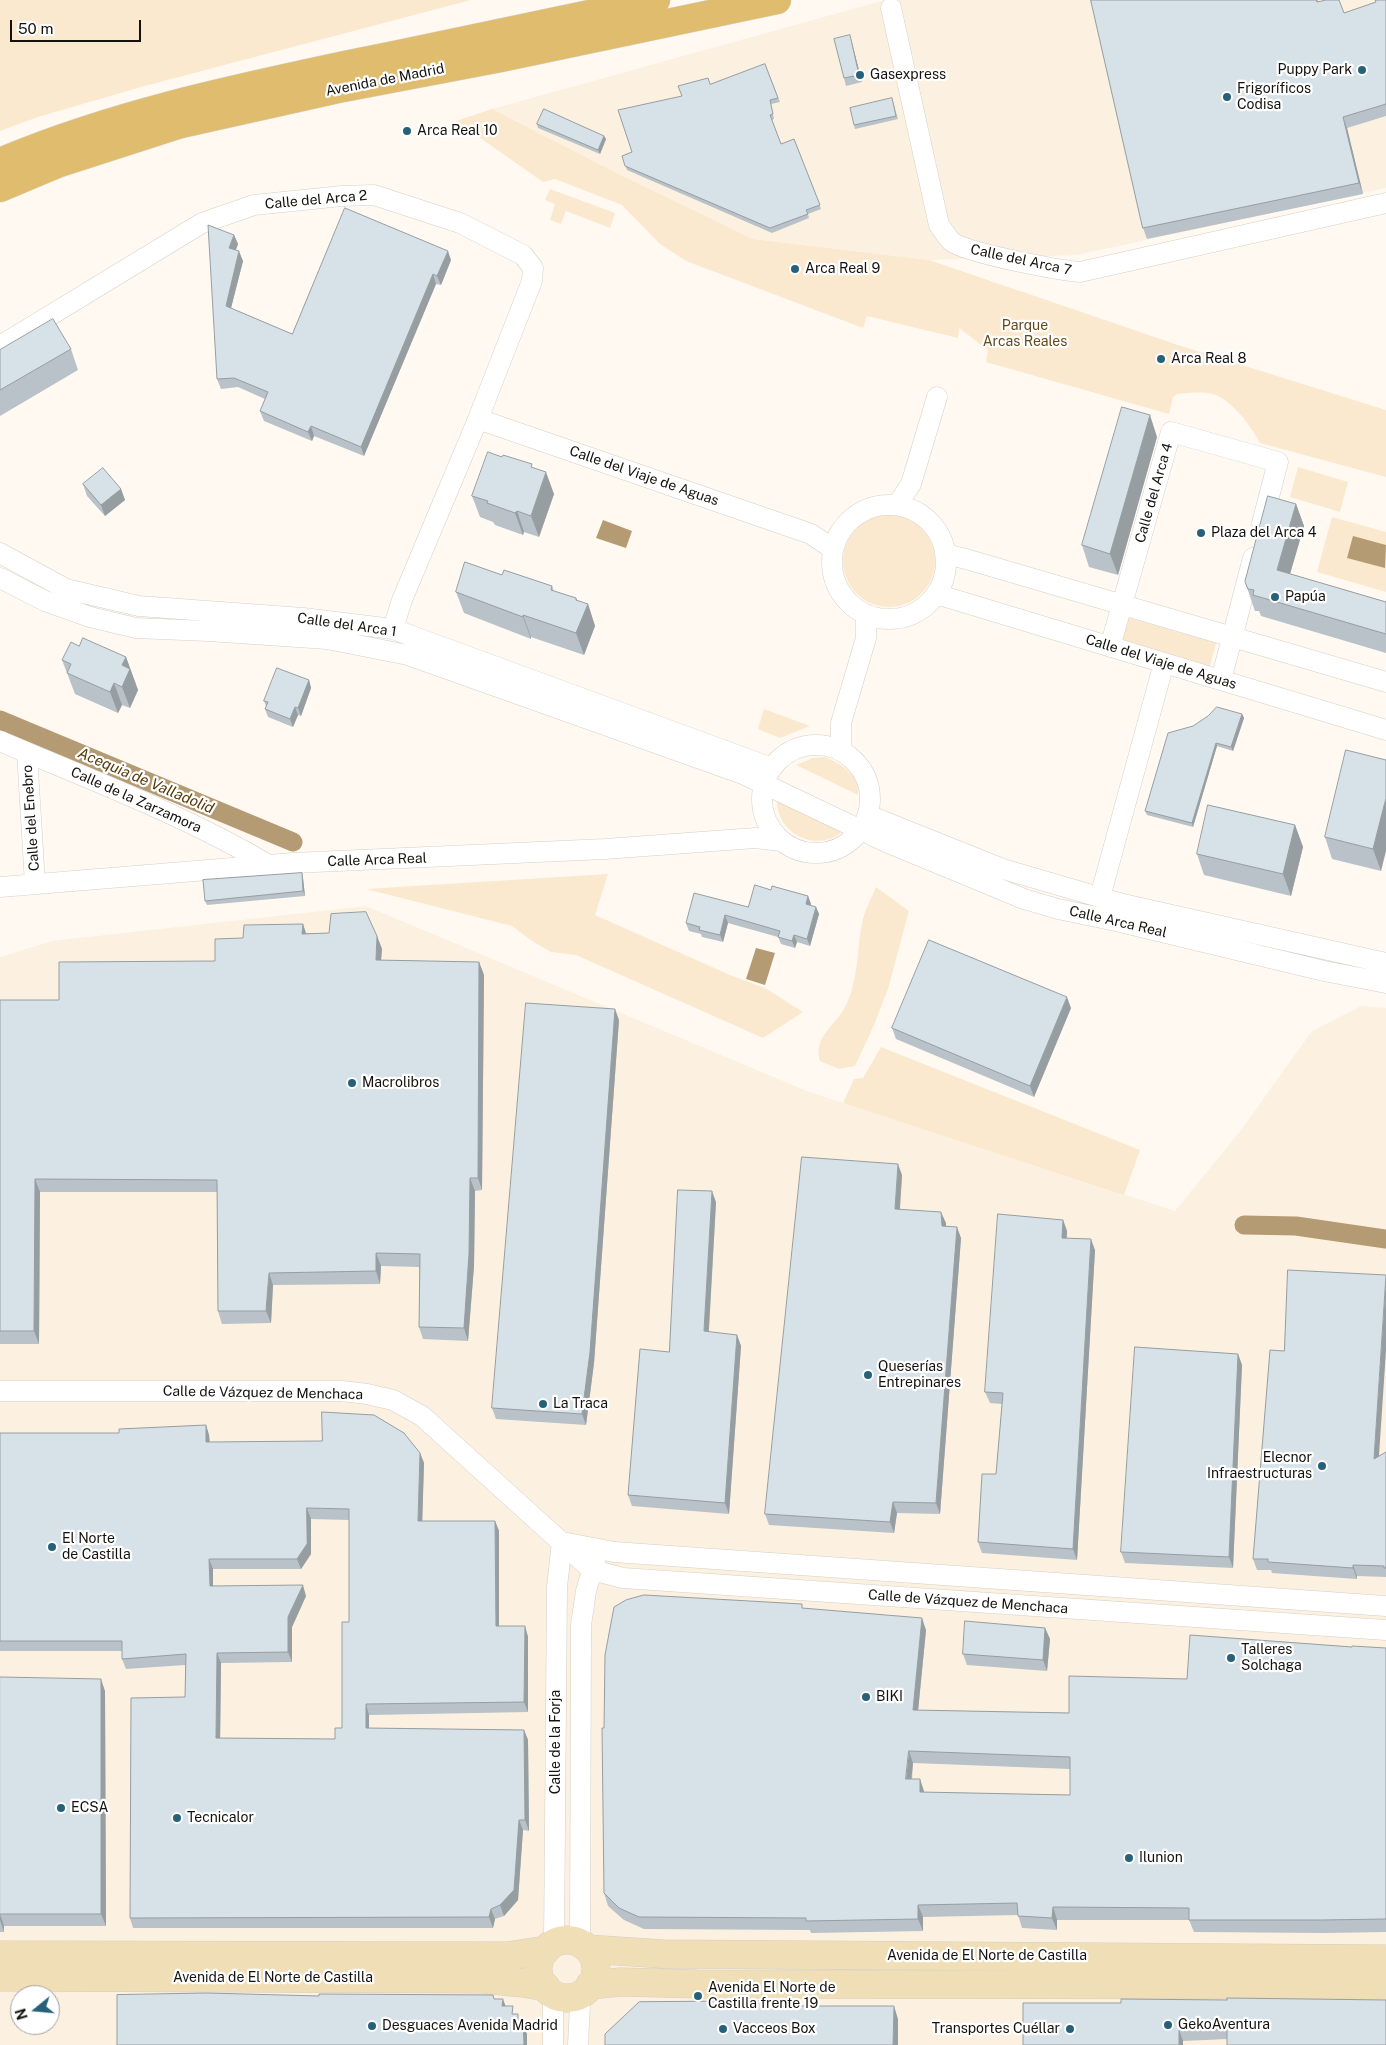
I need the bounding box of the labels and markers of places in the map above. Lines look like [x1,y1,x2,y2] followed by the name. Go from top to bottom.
[1278,62,1352,78] place label: Puppy Park
[1356,64,1368,76] marker: Puppy Park
[870,67,946,83] place label: Gasexpress
[854,69,866,81] marker: Gasexpress
[1237,81,1311,114] place label: Frigoríficos Codisa
[1221,91,1233,103] marker: Frigoríficos Codisa
[417,123,498,139] place label: Arca Real 10
[401,125,413,137] marker: Arca Real 10
[805,261,880,277] place label: Arca Real 9
[789,263,801,275] marker: Arca Real 9
[1171,351,1246,367] place label: Arca Real 8
[1155,353,1167,365] marker: Arca Real 8
[1211,525,1316,541] place label: Plaza del Arca 4
[1195,527,1207,539] marker: Plaza del Arca 4
[1285,589,1326,605] place label: Papúa
[1269,591,1281,603] marker: Papúa
[362,1075,439,1091] place label: Macrolibros
[346,1077,358,1089] marker: Macrolibros
[878,1359,961,1391] place label: Queserías Entrepinares
[862,1369,874,1381] marker: Queserías Entrepinares
[553,1396,608,1412] place label: La Traca
[537,1398,549,1410] marker: La Traca
[1207,1450,1312,1482] place label: Elecnor Infraestructuras
[1316,1460,1328,1472] marker: Elecnor Infraestructuras
[62,1531,131,1564] place label: El Norte de Castilla
[46,1541,58,1553] marker: El Norte de Castilla
[1241,1642,1302,1674] place label: Talleres Solchaga
[1225,1652,1237,1664] marker: Talleres Solchaga
[876,1689,903,1705] place label: BIKI
[860,1691,872,1703] marker: BIKI
[71,1800,108,1816] place label: ECSA
[55,1802,67,1814] marker: ECSA
[187,1810,254,1826] place label: Tecnicalor
[171,1812,183,1824] marker: Tecnicalor
[1139,1850,1183,1866] place label: Ilunion
[1123,1852,1135,1864] marker: Ilunion
[708,1980,836,2012] place label: Avenida El Norte de Castilla frente 19
[692,1990,704,2002] marker: Avenida El Norte de Castilla frente 19
[1178,2017,1270,2033] place label: GekoAventura
[382,2018,558,2034] place label: Desguaces Avenida Madrid
[1162,2019,1174,2031] marker: GekoAventura
[366,2020,378,2032] marker: Desguaces Avenida Madrid
[733,2021,816,2037] place label: Vacceos Box
[932,2021,1060,2037] place label: Transportes Cuéllar
[717,2023,729,2035] marker: Vacceos Box
[1064,2023,1076,2035] marker: Transportes Cuéllar

